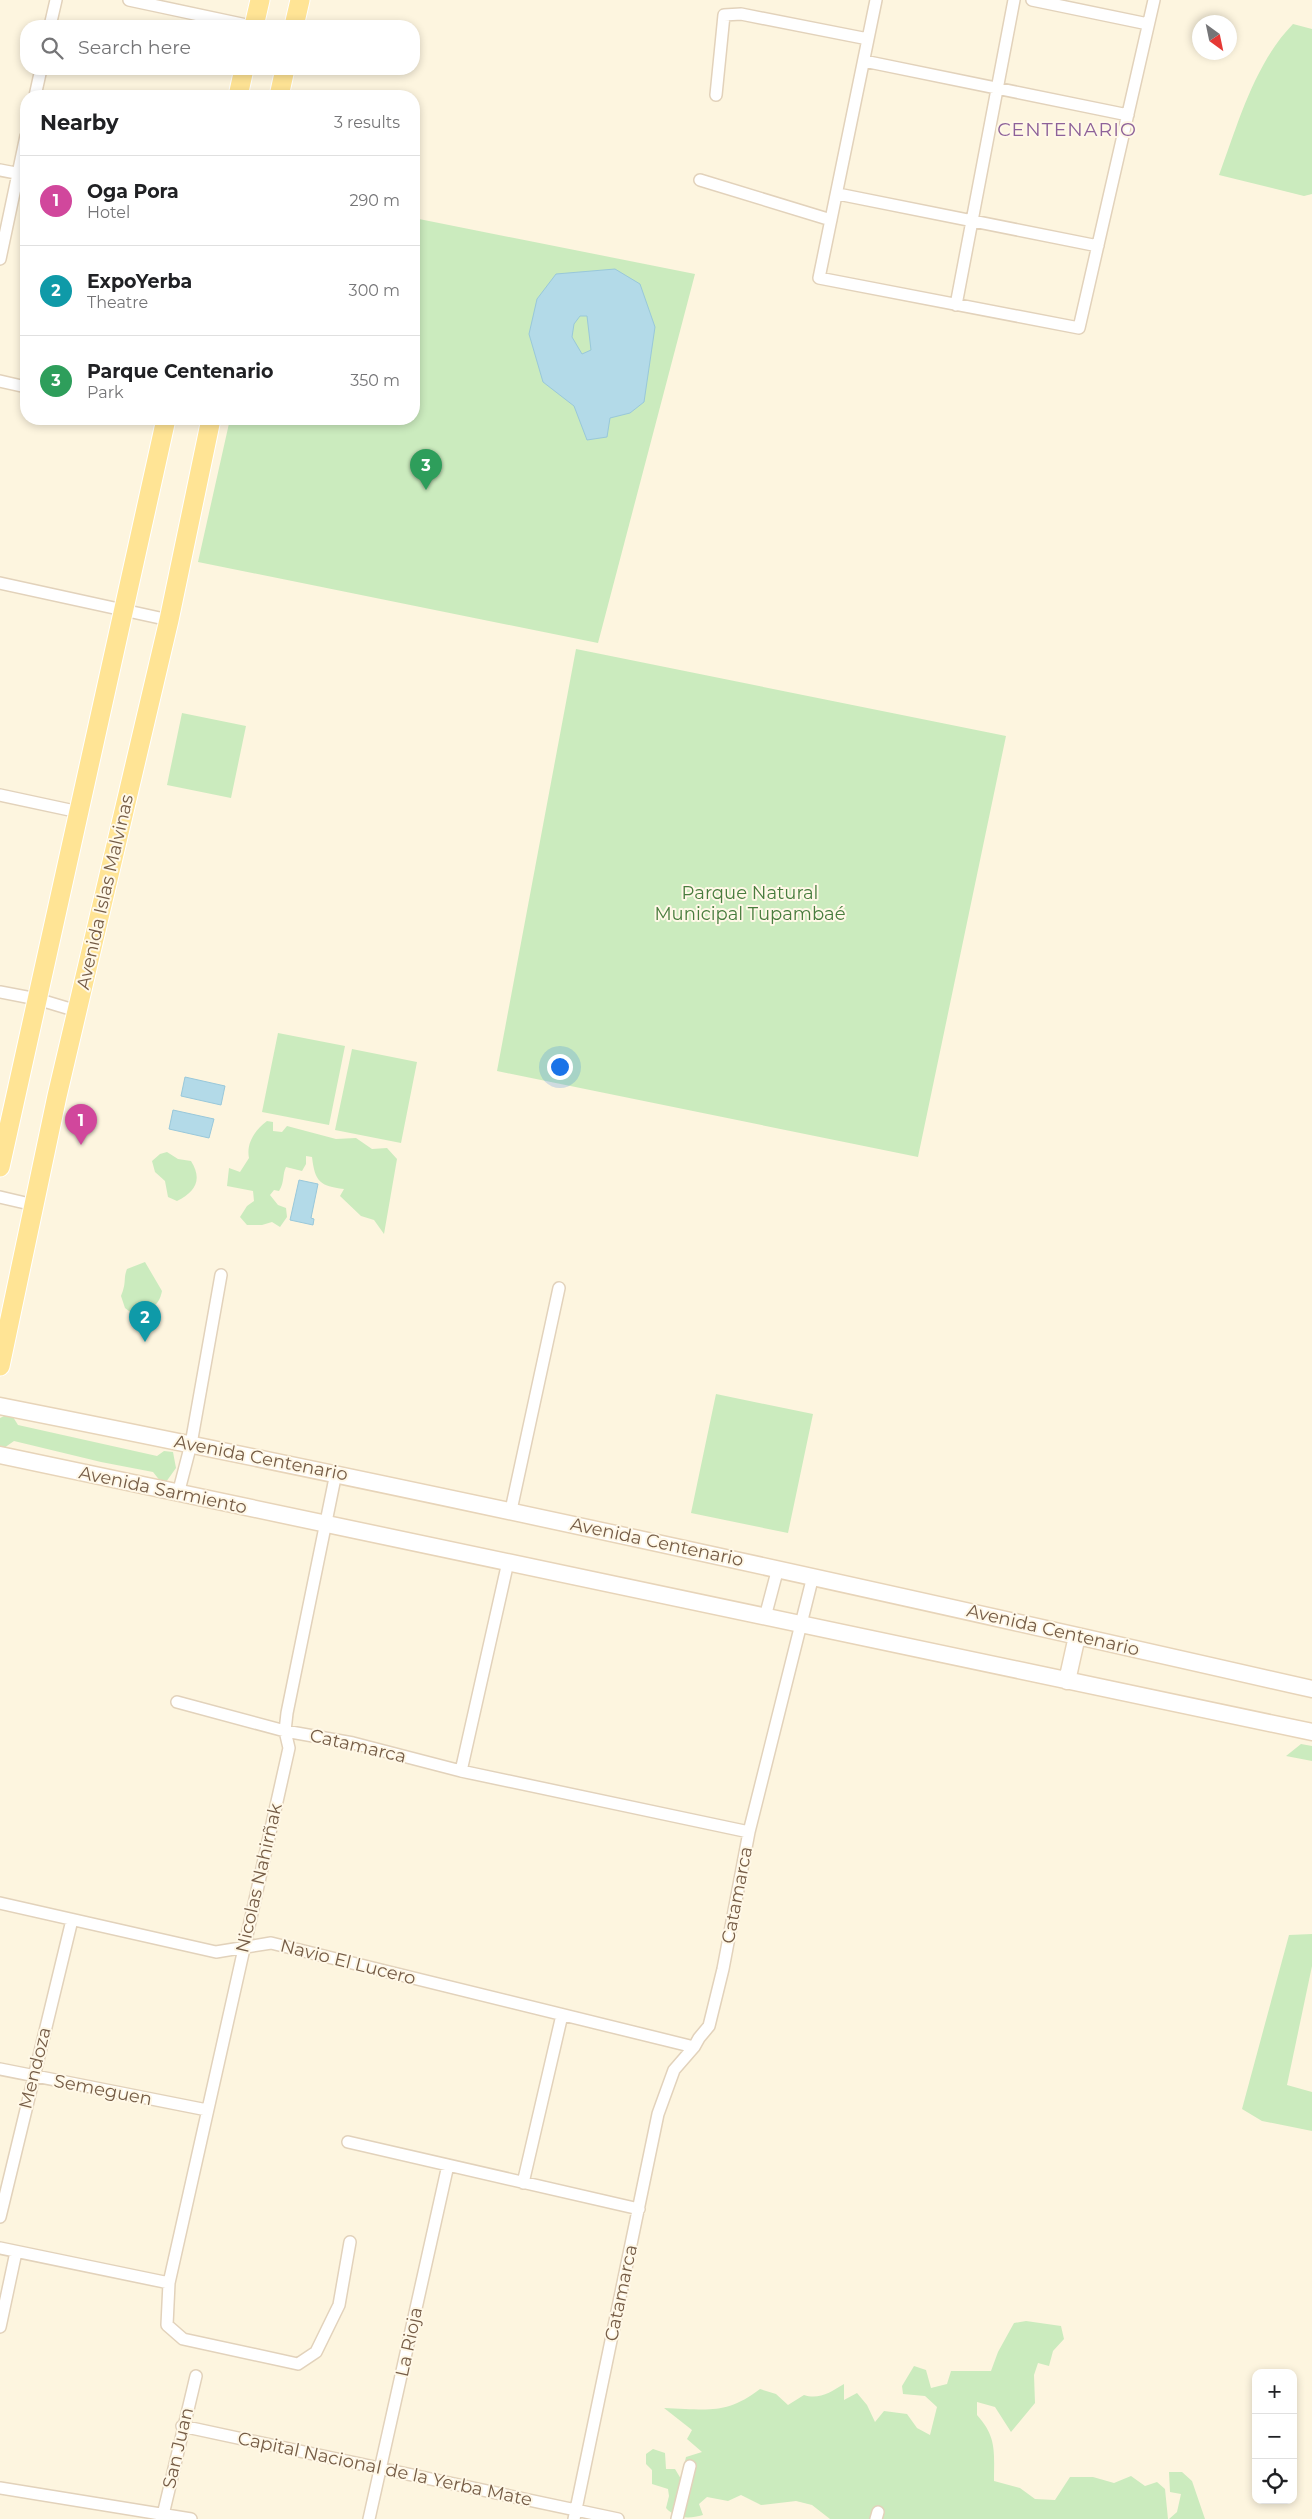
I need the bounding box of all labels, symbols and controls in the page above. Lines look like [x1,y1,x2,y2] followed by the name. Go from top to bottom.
[1192,15,1237,60] north arrow
[20,20,420,75] search box
[38,34,66,62] icon: search
[78,36,191,59] text: Search here
[40,110,119,135] text: Nearby
[334,113,400,132] text: 3 results
[997,118,1137,141] district label: CENTENARIO
[87,180,179,203] text: Oga Pora
[53,191,59,210] text: 1
[349,191,400,210] text: 290 m
[87,203,130,222] text: Hotel
[87,270,192,293] text: ExpoYerba
[51,281,61,300] text: 2
[349,281,400,300] text: 300 m
[87,293,148,312] text: Theatre
[87,360,274,383] text: Parque Centenario
[51,371,61,390] text: 3
[350,371,400,390] text: 350 m
[87,383,124,402] text: Park
[410,449,442,490] pin: 3
[72,792,138,992] street label: Avenida Islas Malvinas
[654,882,846,925] park label: Parque Natural Municipal Tupambaé
[547,1054,573,1080] your location
[65,1104,97,1145] pin: 1
[129,1301,161,1342] pin: 2
[172,1430,350,1486] street label: Avenida Centenario
[77,1461,249,1519] street label: Avenida Sarmiento
[568,1513,746,1571] street label: Avenida Centenario
[964,1599,1142,1661] street label: Avenida Centenario
[308,1724,408,1768] street label: Catamarca
[231,1801,287,1955] street label: Nicolas Nahirñak
[717,1845,757,1945] street label: Catamarca
[278,1935,418,1989] street label: Navio El Lucero
[14,2025,56,2111] street label: Mendoza
[52,2070,154,2110] street label: Semeguen
[600,2243,642,2343] street label: Catamarca
[391,2305,427,2379] street label: La Rioja
[1252,2369,1297,2504] map controls
[1252,2369,1297,2414] button: +
[158,2405,198,2491] street label: San Juan
[1252,2414,1297,2459] button: −
[236,2427,534,2511] street label: Capital Nacional de la Yerba Mate
[1252,2459,1297,2504] button: locate

